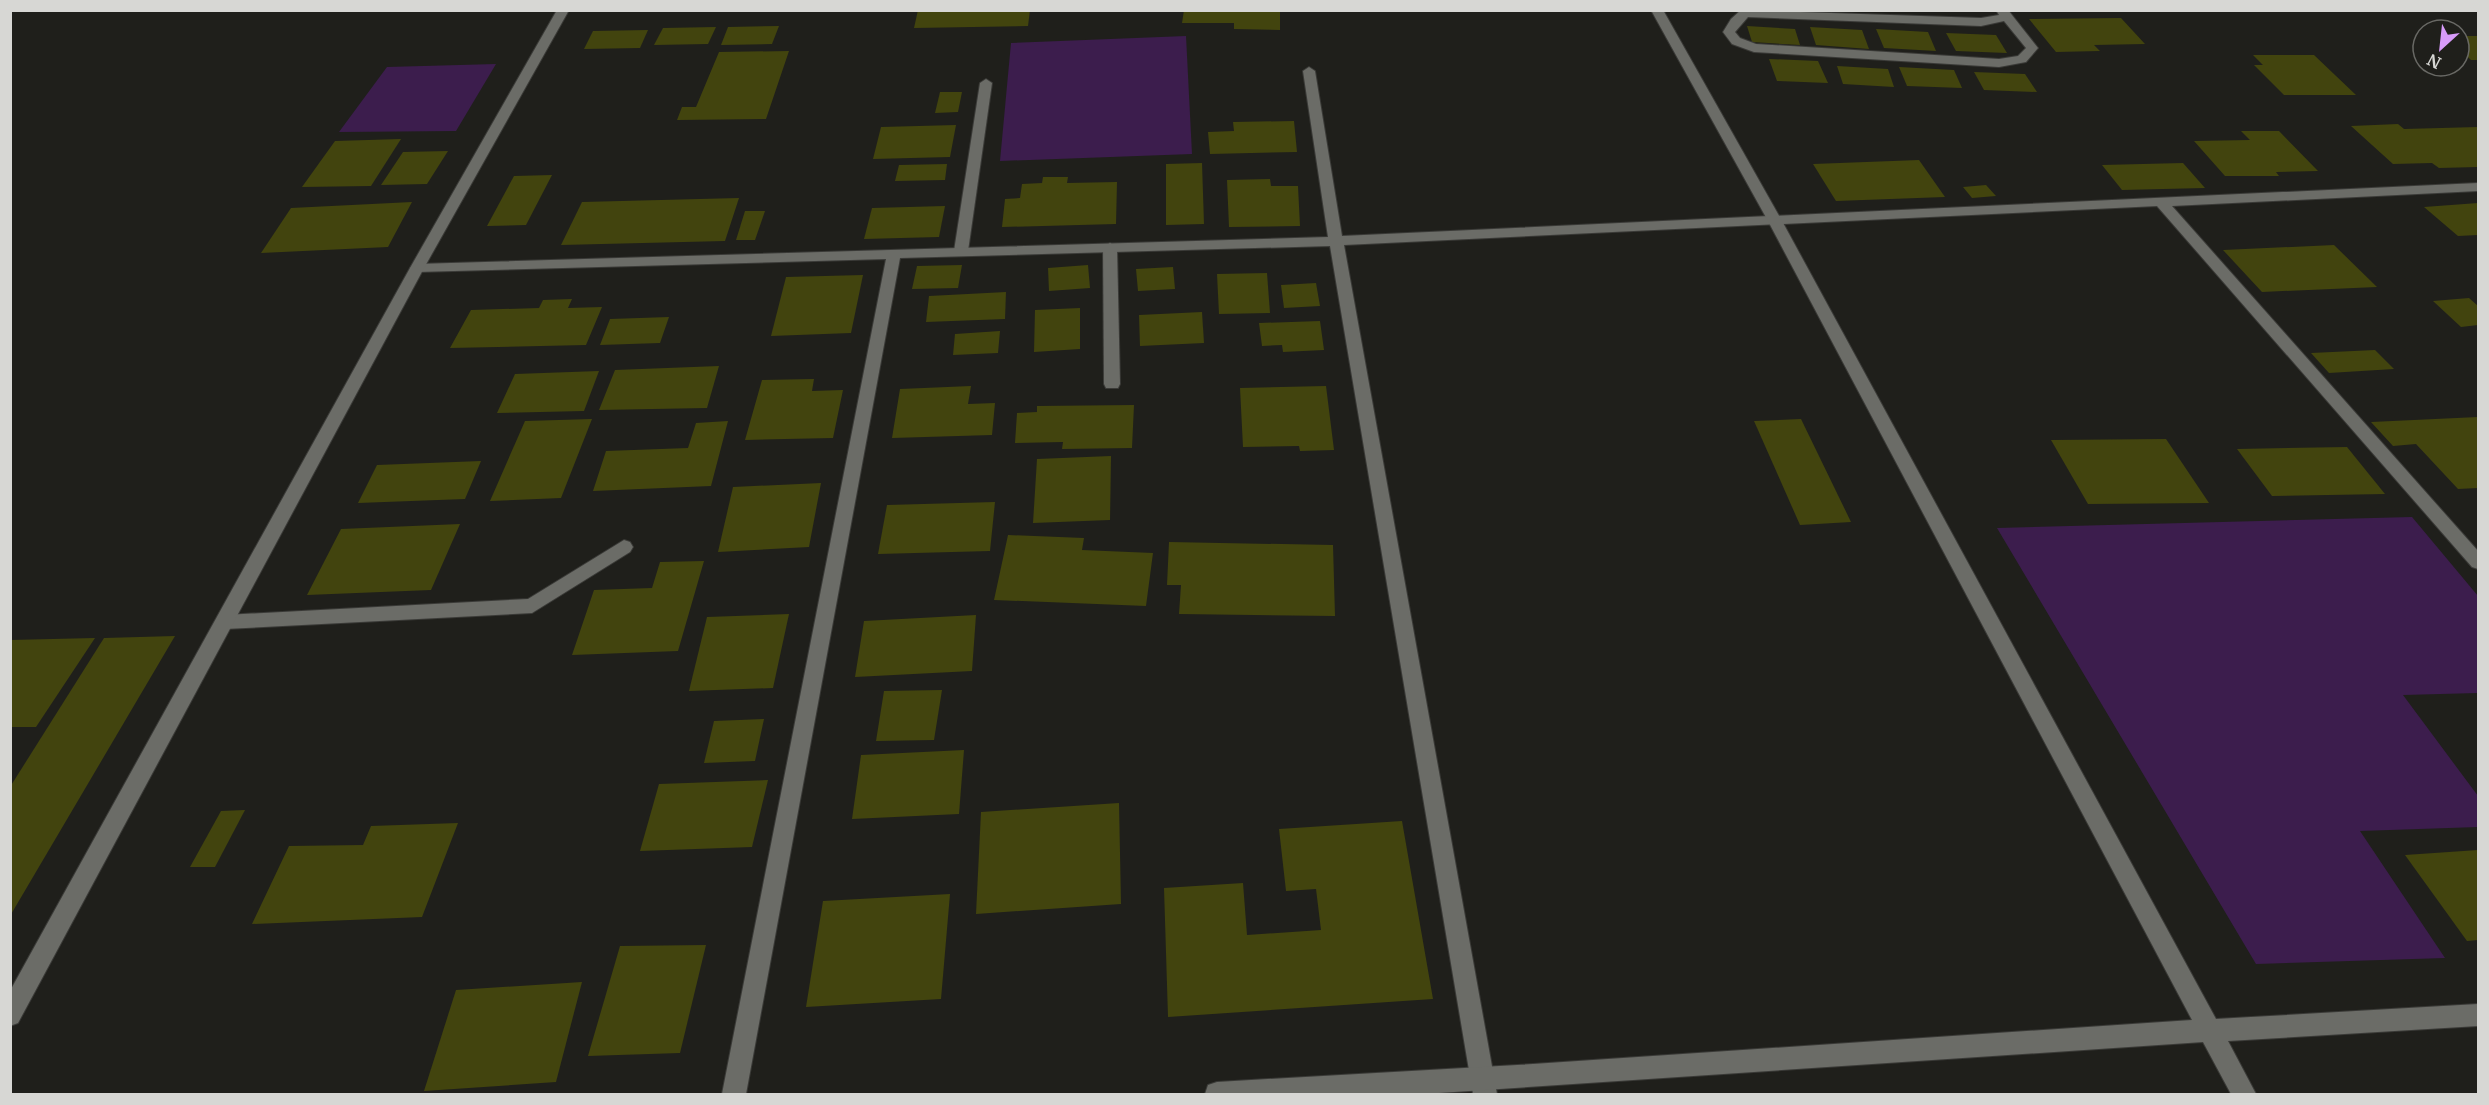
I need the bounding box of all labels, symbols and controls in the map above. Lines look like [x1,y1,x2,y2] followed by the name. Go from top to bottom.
[2411,18,2471,78] north arrow
[2424,49,2444,73] text: N

